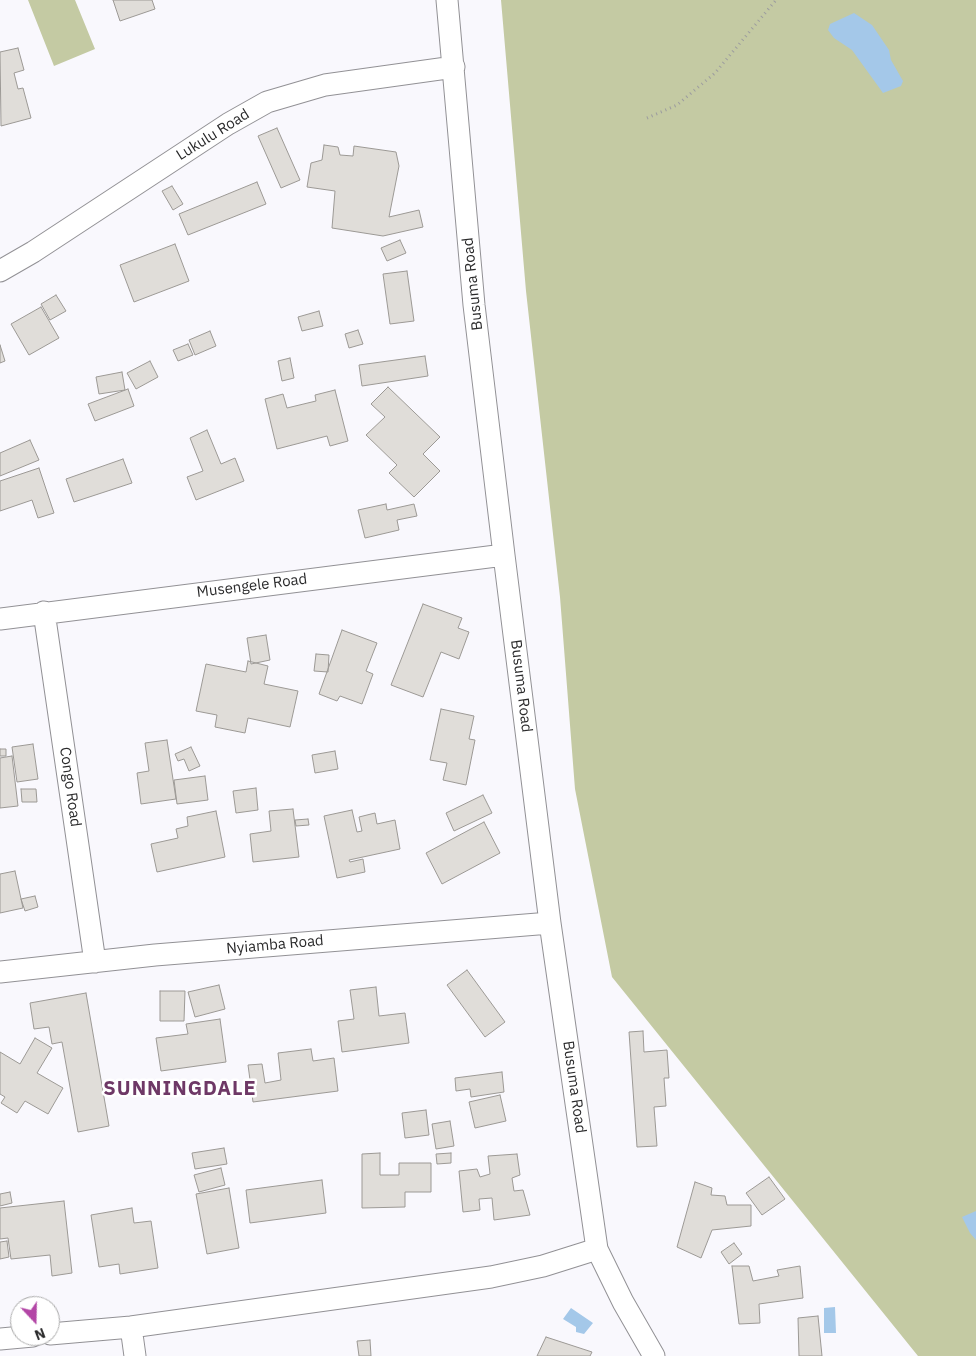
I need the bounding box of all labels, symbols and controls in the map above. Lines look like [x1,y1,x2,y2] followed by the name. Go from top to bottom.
[173,105,253,165] street label: Lukulu Road
[459,237,487,331] street label: Busuma Road
[196,570,308,602] street label: Musengele Road
[506,639,536,733] street label: Busuma Road
[55,746,85,828] street label: Congo Road
[226,932,324,958] street label: Nyiamba Road
[559,1040,589,1134] street label: Busuma Road
[102,1077,258,1101] district label: SUNNINGDALE
[10,1296,60,1346] north arrow
[32,1324,48,1344] text: N

